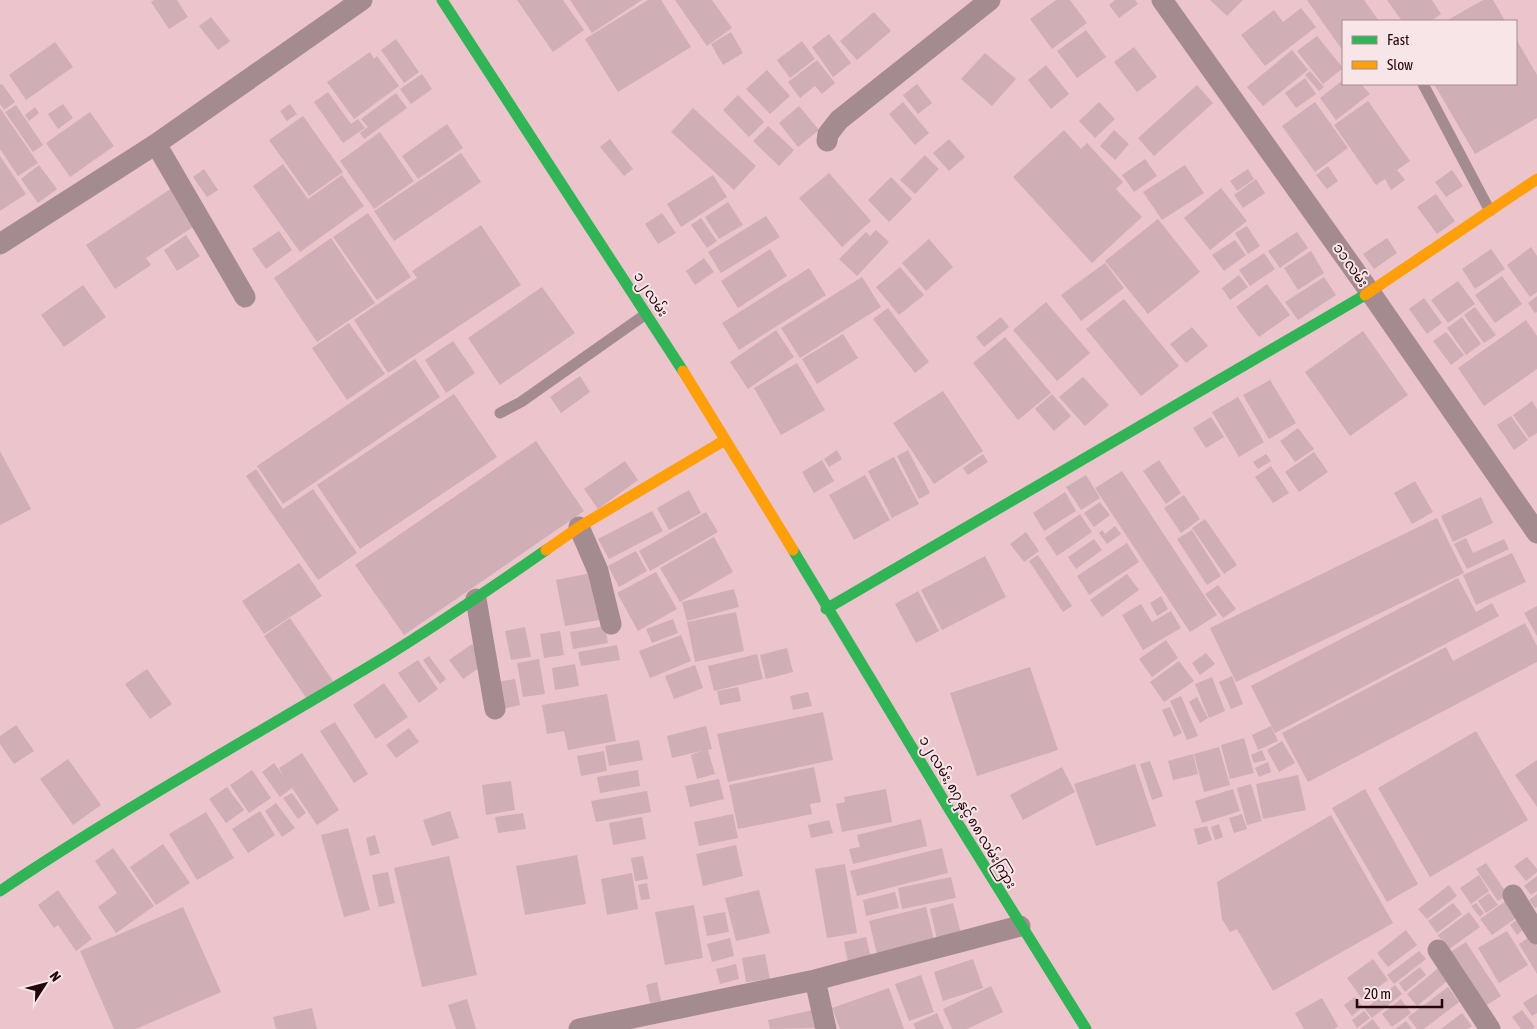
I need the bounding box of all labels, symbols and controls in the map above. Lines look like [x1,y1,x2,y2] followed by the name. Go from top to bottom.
[1342,20,1517,85] legend
[1387,31,1409,48] text: Fast
[1387,56,1413,73] text: Slow
[1330,239,1373,290] street label: ၁၁ လမ်း
[627,268,673,322] street label: ၁၂ လမ်း
[913,732,1022,893] street label: ၁၂ လမ်း, ၈၇ နှင့် ၈၈ လမ်းကြား
[20,959,70,1009] north arrow
[47,968,64,984] text: N
[1357,976,1442,1008] scale bar
[1364,985,1391,1002] text: 20 m

